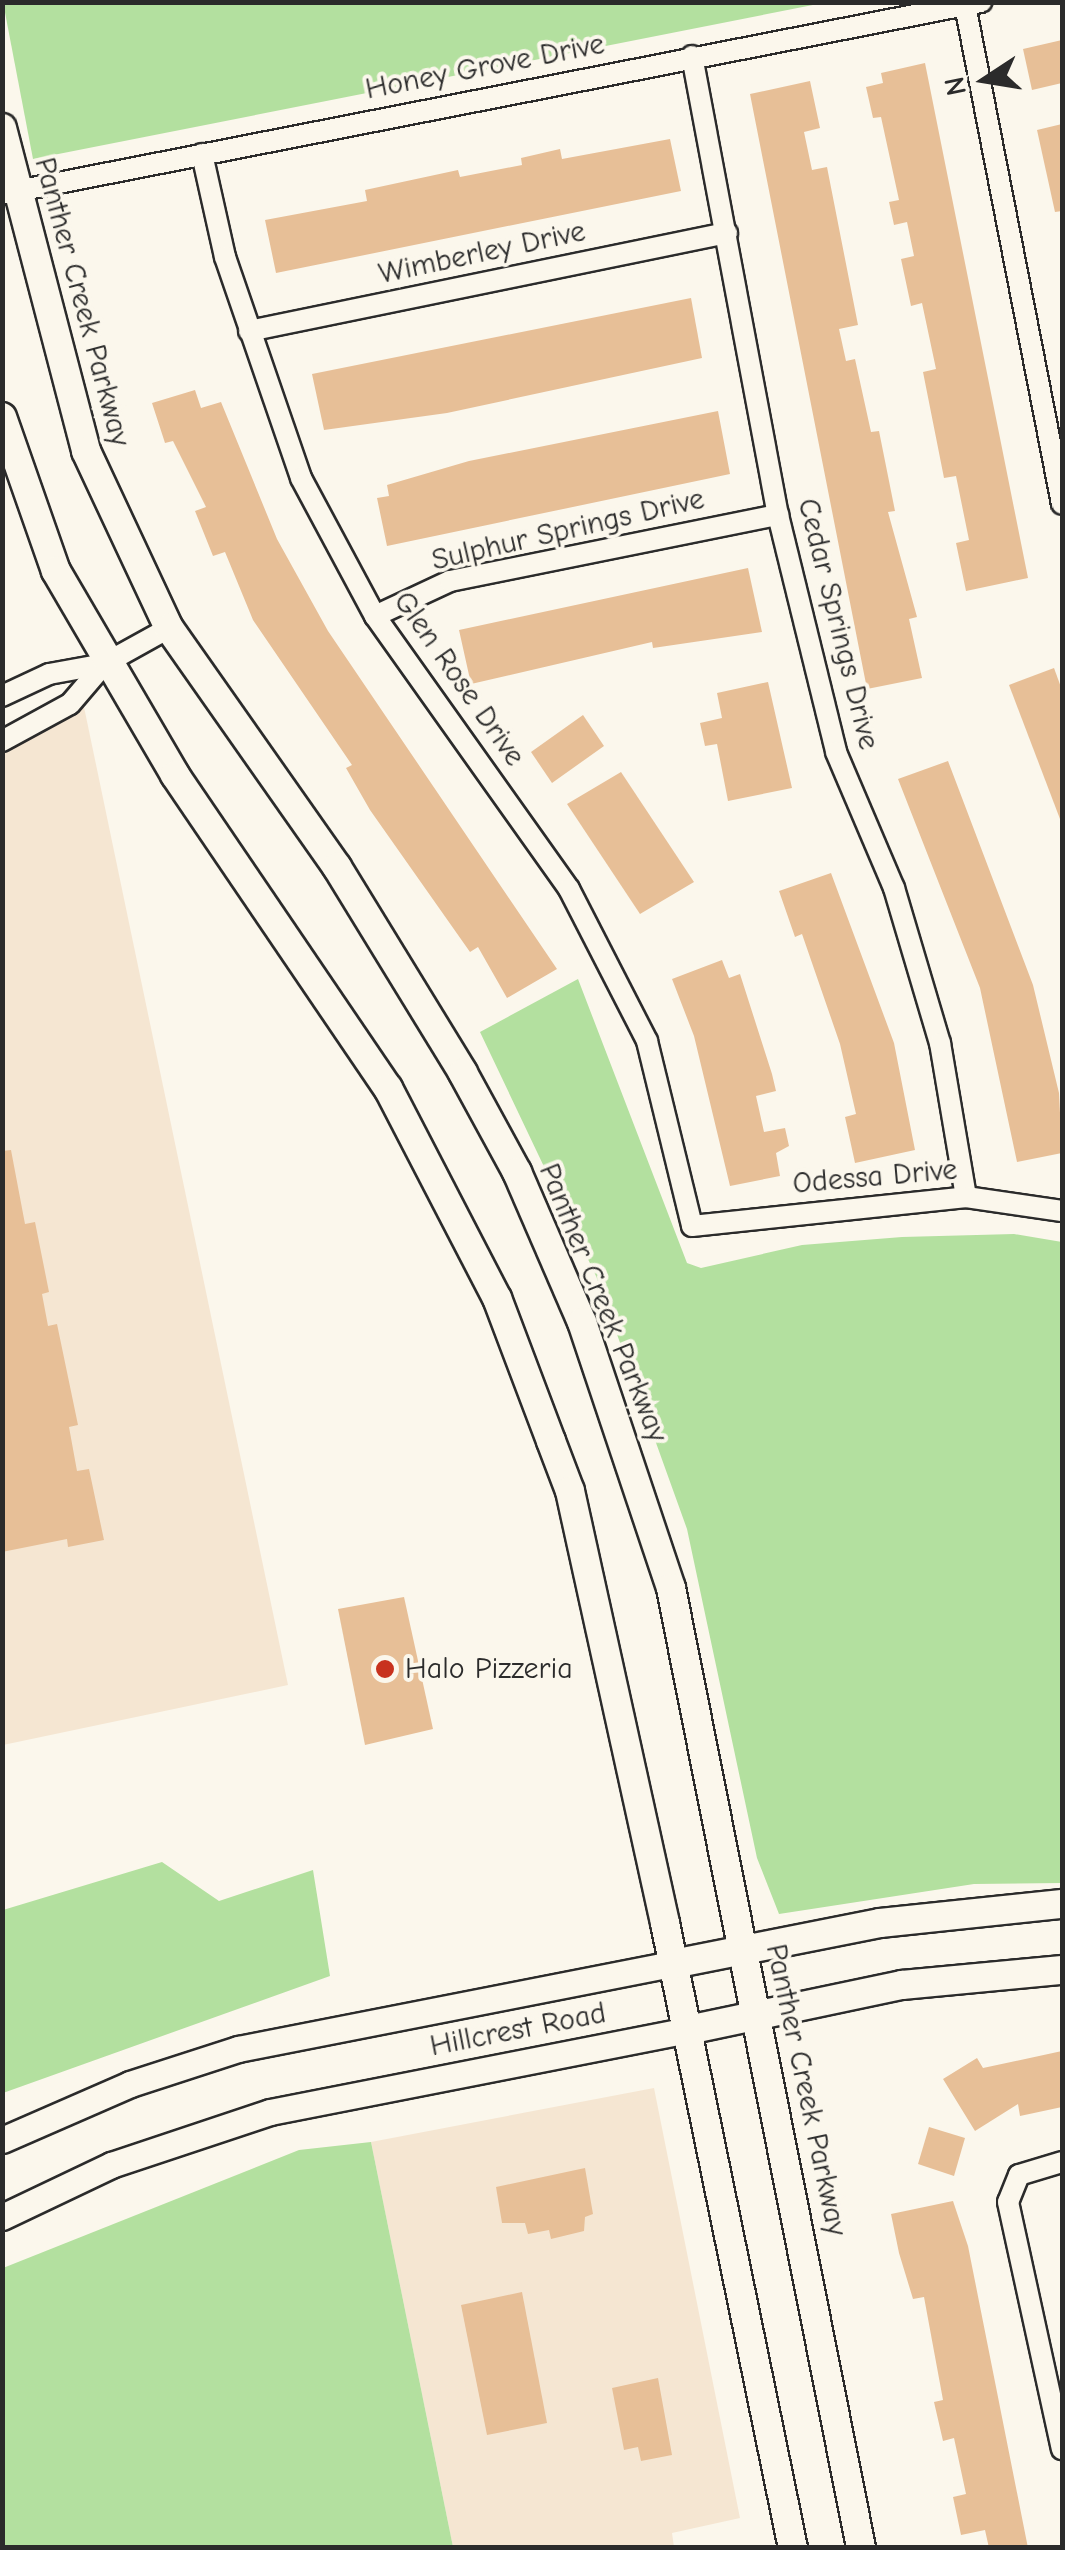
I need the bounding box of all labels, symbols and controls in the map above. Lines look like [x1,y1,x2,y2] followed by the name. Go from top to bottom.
[363,26,607,108] street label: Honey Grove Drive
[935,30,1035,130] north arrow
[938,74,973,99] text: N
[26,154,138,450] street label: Panther Creek Parkway
[375,214,589,292] street label: Wimberley Drive
[428,481,708,579] street label: Sulphur Springs Drive
[789,495,887,753] street label: Cedar Springs Drive
[386,585,532,773] street label: Glen Rose Drive
[791,1152,959,1202] street label: Odessa Drive
[531,1158,675,1448] street label: Panther Creek Parkway
[405,1651,573,1687] place label: Halo Pizzeria
[374,1658,396,1680] marker: Halo Pizzeria
[757,1941,855,2239] street label: Panther Creek Parkway
[427,1995,609,2065] street label: Hillcrest Road

